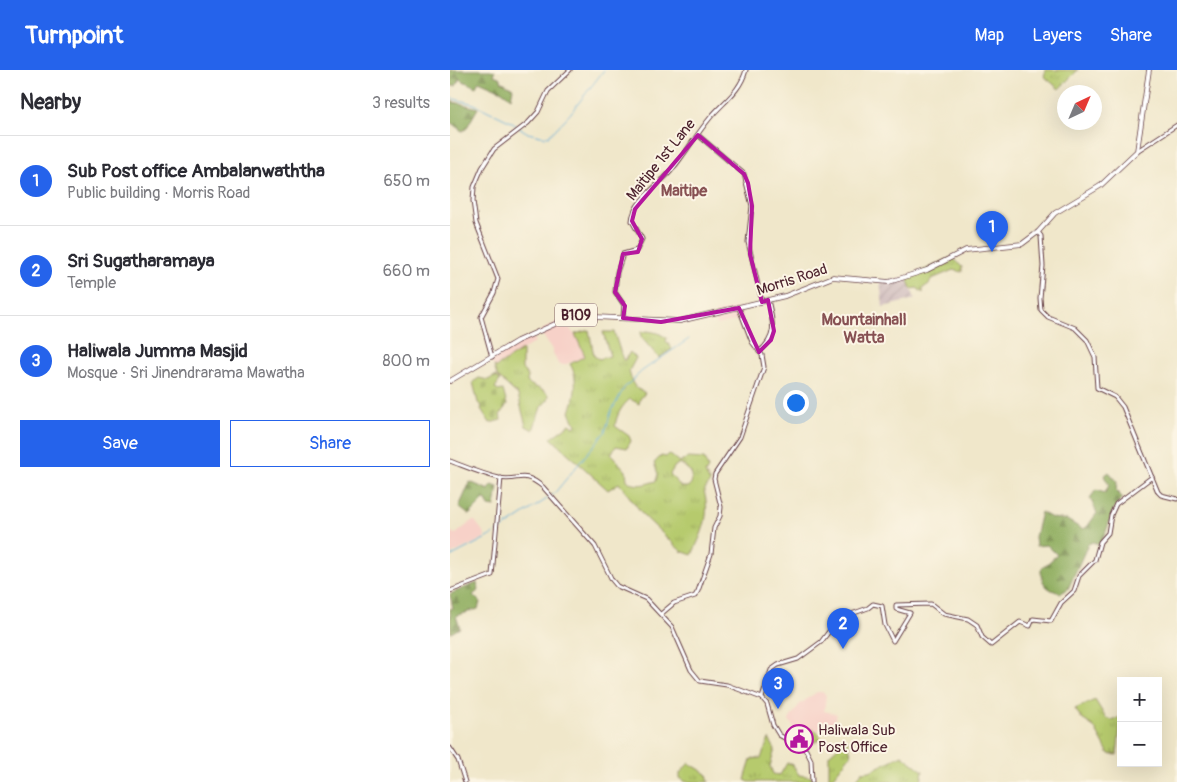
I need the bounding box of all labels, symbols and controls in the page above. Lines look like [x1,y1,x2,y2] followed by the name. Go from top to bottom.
[25,21,123,50] text: Turnpoint
[975,24,1004,47] text: Map
[1032,24,1082,47] text: Layers
[1110,24,1152,47] text: Share
[1057,85,1102,130] north arrow
[20,89,81,116] text: Nearby
[372,93,430,113] text: 3 results
[623,116,699,204] street label: Maitipe 1st Lane
[67,159,325,183] text: Sub Post office Ambalanwaththa
[33,171,39,191] text: 1
[383,171,430,191] text: 650 m
[661,181,707,201] district label: Maitipe
[67,183,250,203] text: Public building · Morris Road
[976,211,1008,252] pin: 1
[67,249,215,273] text: Sri Sugatharamaya
[754,260,830,300] street label: Morris Road
[32,261,40,281] text: 2
[383,261,430,281] text: 660 m
[67,273,116,293] text: Temple
[555,304,597,326] road number: B109
[821,310,907,348] district label: Mountainhall Watta
[67,339,248,363] text: Haliwala Jumma Masjid
[32,351,40,371] text: 3
[382,351,430,371] text: 800 m
[67,363,305,383] text: Mosque · Sri Jinendrarama Mawatha
[783,390,809,416] your location
[20,420,220,467] button: Save
[230,420,430,467] button: Share
[827,608,859,649] pin: 2
[762,668,794,709] pin: 3
[1117,677,1162,767] map controls
[1117,677,1162,722] button: +
[818,721,895,757] place label: Haliwala Sub Post Office
[1117,722,1162,767] button: −
[784,724,814,754] public building icon: Haliwala Sub Post Office

